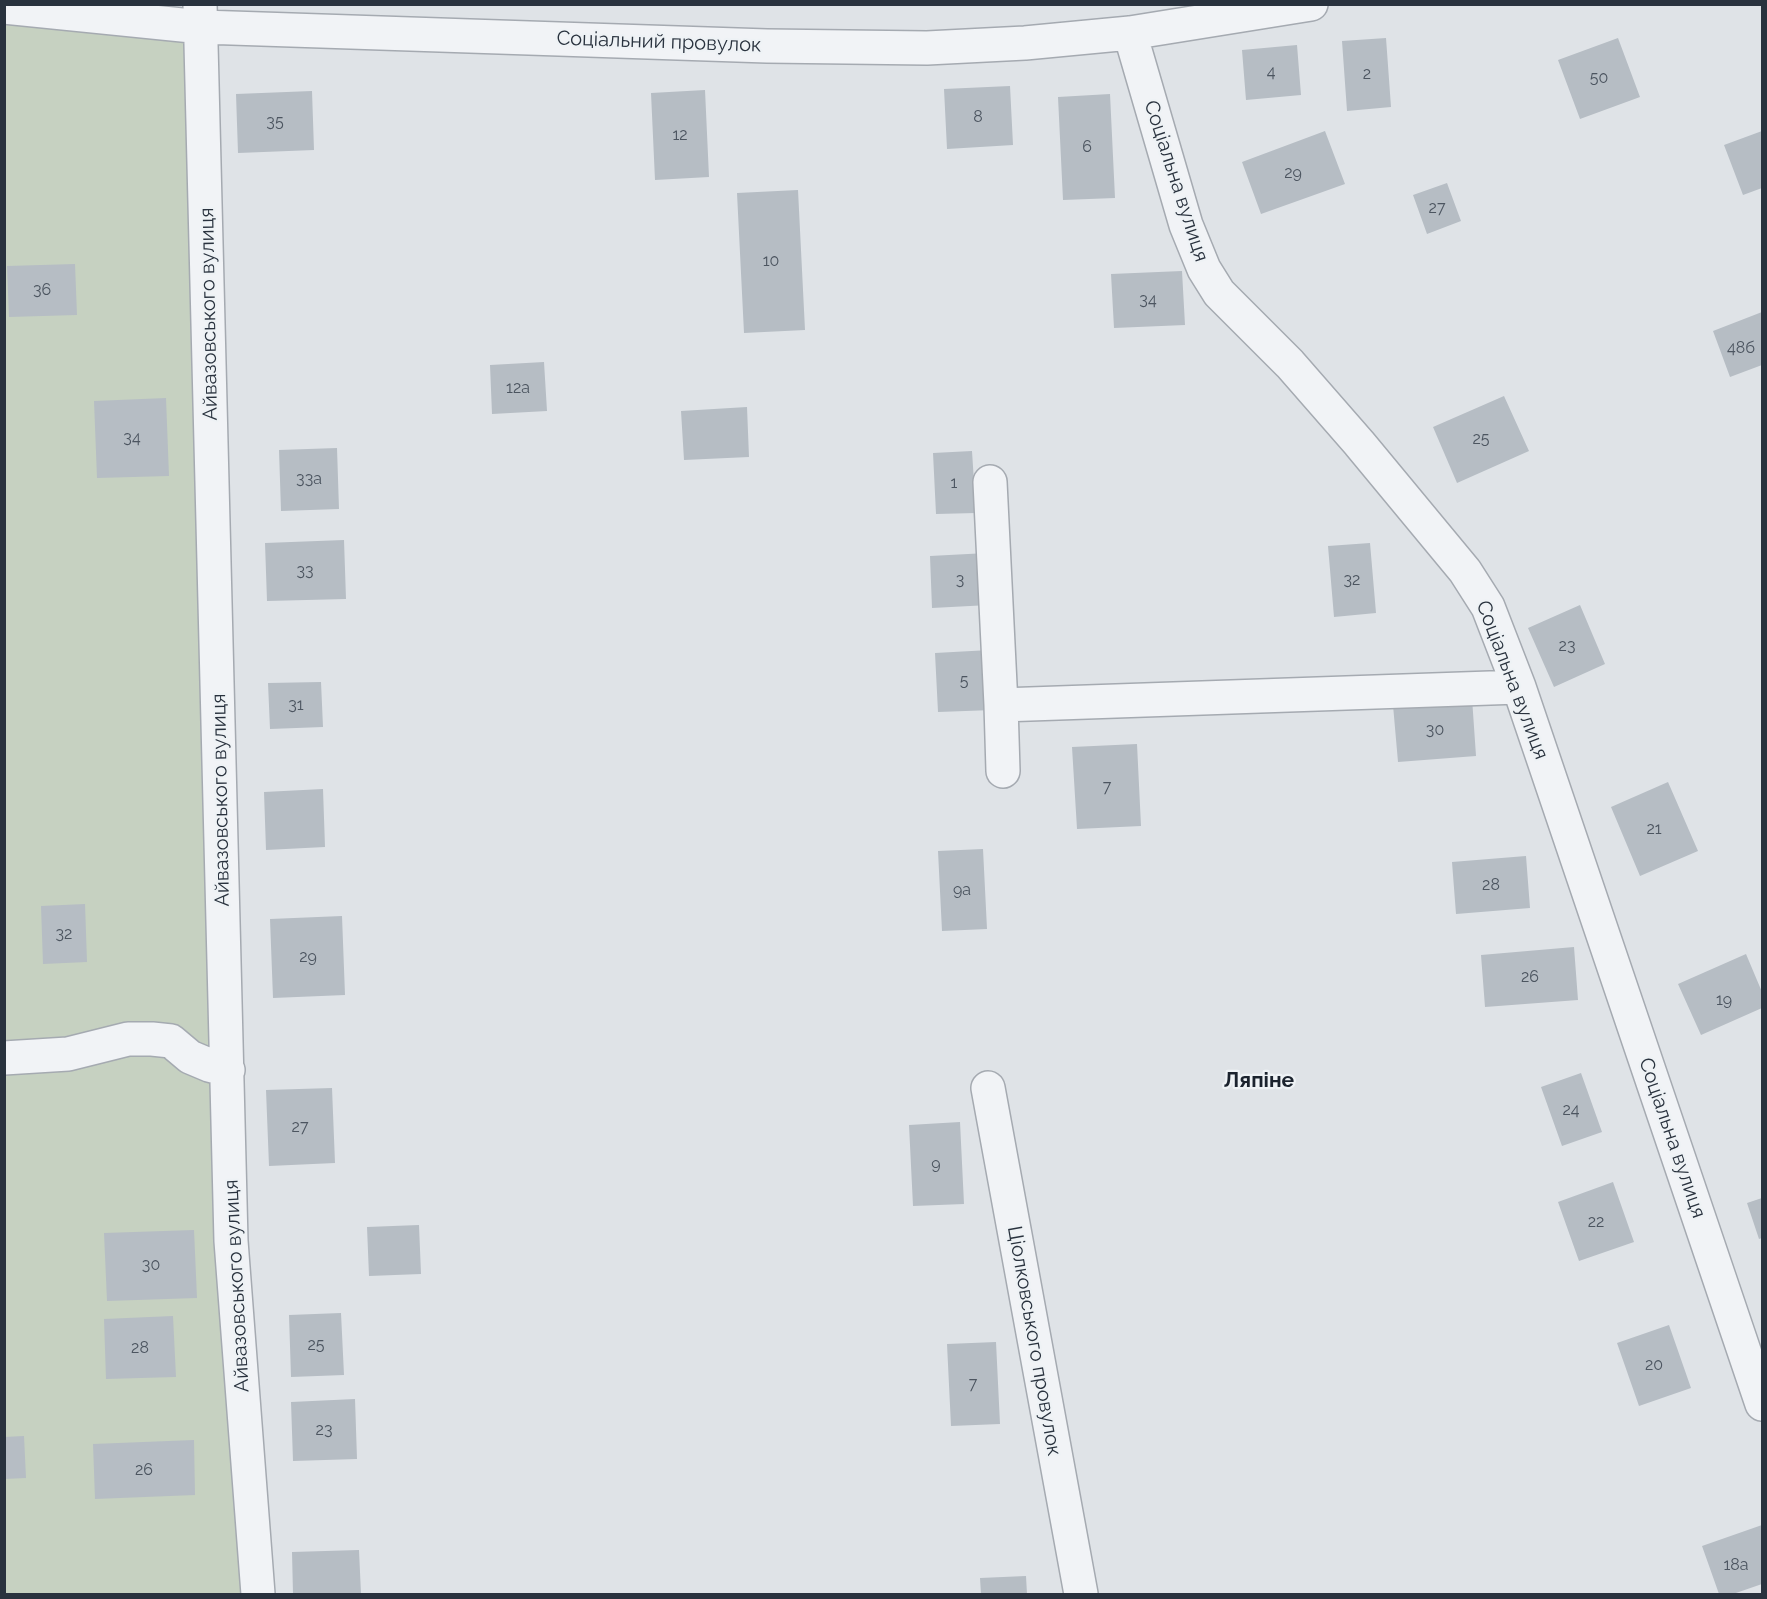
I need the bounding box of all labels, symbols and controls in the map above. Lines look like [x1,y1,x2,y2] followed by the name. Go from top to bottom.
[556,26,762,58] street label: Соціальний провулок
[1267,62,1275,82] house number: 4
[1363,64,1371,84] house number: 2
[1590,68,1608,88] house number: 50
[1139,97,1213,265] street label: Соціальна вулиця
[973,107,983,127] house number: 8
[266,112,284,132] house number: 35
[672,125,688,145] house number: 12
[1082,137,1092,157] house number: 6
[1284,163,1302,183] house number: 29
[1429,198,1445,218] house number: 27
[195,207,223,421] street label: Айвазовського вулиця
[763,251,779,271] house number: 10
[33,280,51,300] house number: 36
[1139,290,1157,310] house number: 34
[1727,338,1755,358] house number: 48б
[506,378,530,398] house number: 12а
[123,428,141,448] house number: 34
[1472,429,1490,449] house number: 25
[296,469,322,489] house number: 33а
[951,473,957,493] house number: 1
[296,561,314,581] house number: 33
[956,570,964,590] house number: 3
[1344,570,1360,590] house number: 32
[1471,597,1553,763] street label: Соціальна вулиця
[1559,636,1575,656] house number: 23
[960,671,968,691] house number: 5
[207,693,235,907] street label: Айвазовського вулиця
[288,695,304,715] house number: 31
[1426,720,1444,740] house number: 30
[1103,777,1111,797] house number: 7
[1646,819,1662,839] house number: 21
[1482,875,1500,895] house number: 28
[953,880,971,900] house number: 9а
[56,924,72,944] house number: 32
[299,947,317,967] house number: 29
[1521,967,1539,987] house number: 26
[1716,990,1732,1010] house number: 19
[1633,1055,1711,1221] street label: Соціальна вулиця
[1224,1068,1294,1094] district label: Ляпіне
[1562,1100,1580,1120] house number: 24
[292,1117,308,1137] house number: 27
[931,1154,941,1174] house number: 9
[219,1179,255,1393] street label: Айвазовського вулиця
[1588,1212,1604,1232] house number: 22
[1002,1224,1066,1458] street label: Ціолковського провулок
[142,1255,160,1275] house number: 30
[307,1335,325,1355] house number: 25
[131,1338,149,1358] house number: 28
[1645,1355,1663,1375] house number: 20
[969,1374,977,1394] house number: 7
[316,1420,332,1440] house number: 23
[135,1460,153,1480] house number: 26
[1723,1555,1749,1575] house number: 18а

